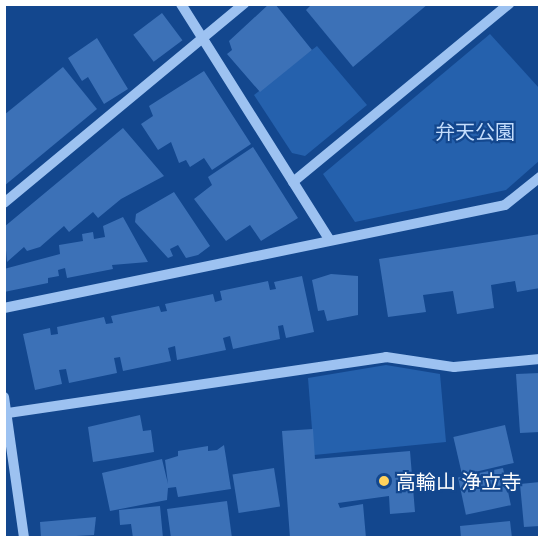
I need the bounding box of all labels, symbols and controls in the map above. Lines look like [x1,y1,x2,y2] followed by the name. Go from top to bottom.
[435,119,515,143] park label: 弁天公園
[396,469,521,493] place label: 高輪山 浄立寺
[377,474,391,488] marker: 高輪山 浄立寺

